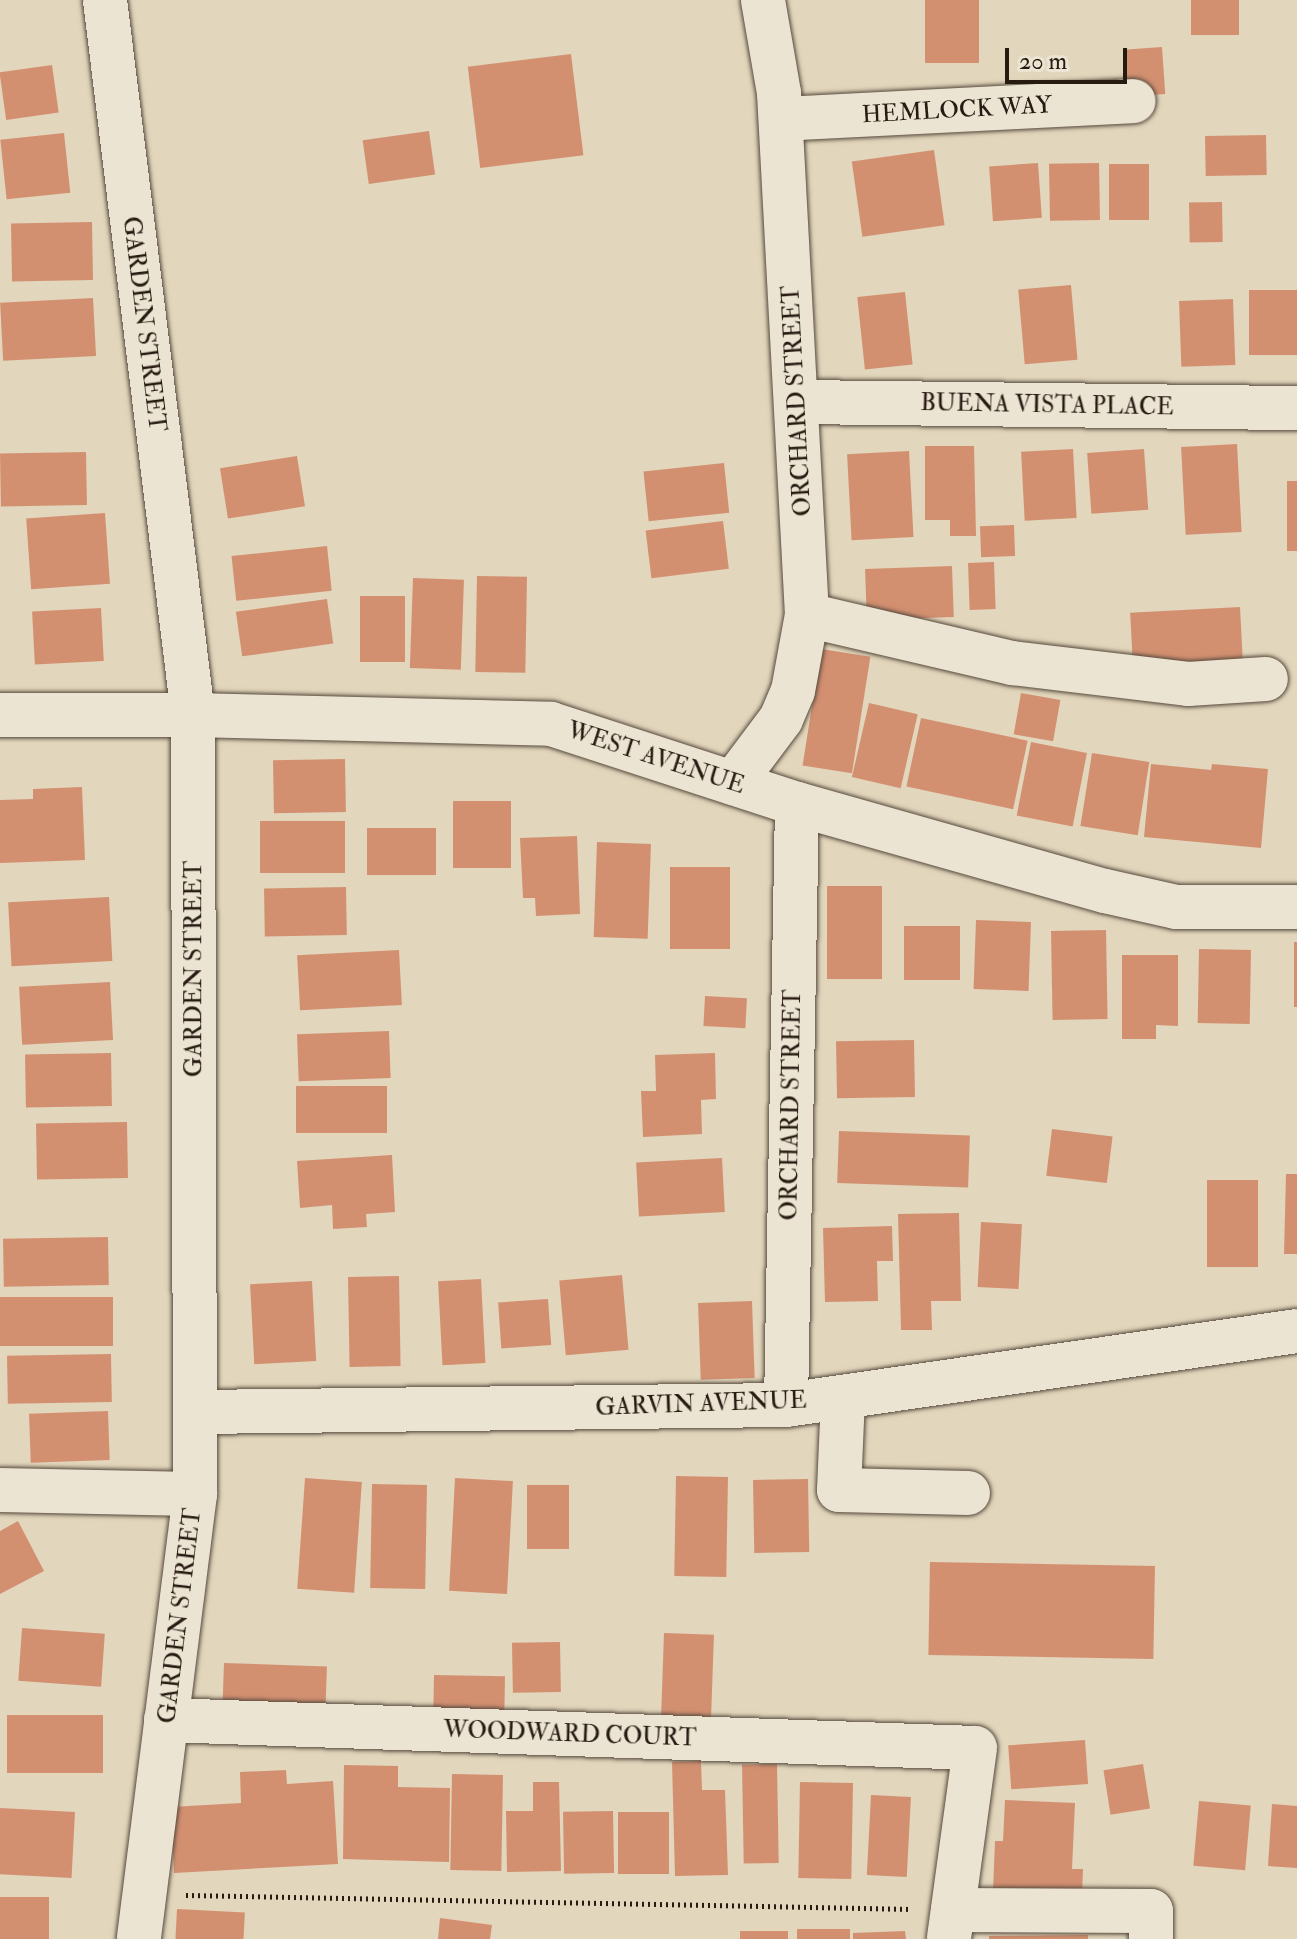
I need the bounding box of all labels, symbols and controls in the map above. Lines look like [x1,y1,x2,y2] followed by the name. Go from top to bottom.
[1009,32,1131,82] scale bar
[1019,46,1067,77] text: 20 m
[861,91,1053,129] street label: HEMLOCK WAY
[117,215,171,433] street label: GARDEN STREET
[777,285,817,517] street label: ORCHARD STREET
[920,388,1174,422] street label: BUENA VISTA PLACE
[564,716,748,800] street label: WEST AVENUE
[180,861,208,1077] street label: GARDEN STREET
[775,989,807,1221] street label: ORCHARD STREET
[595,1386,807,1422] street label: GARVIN AVENUE
[153,1507,207,1725] street label: GARDEN STREET
[443,1715,697,1753] street label: WOODWARD COURT

